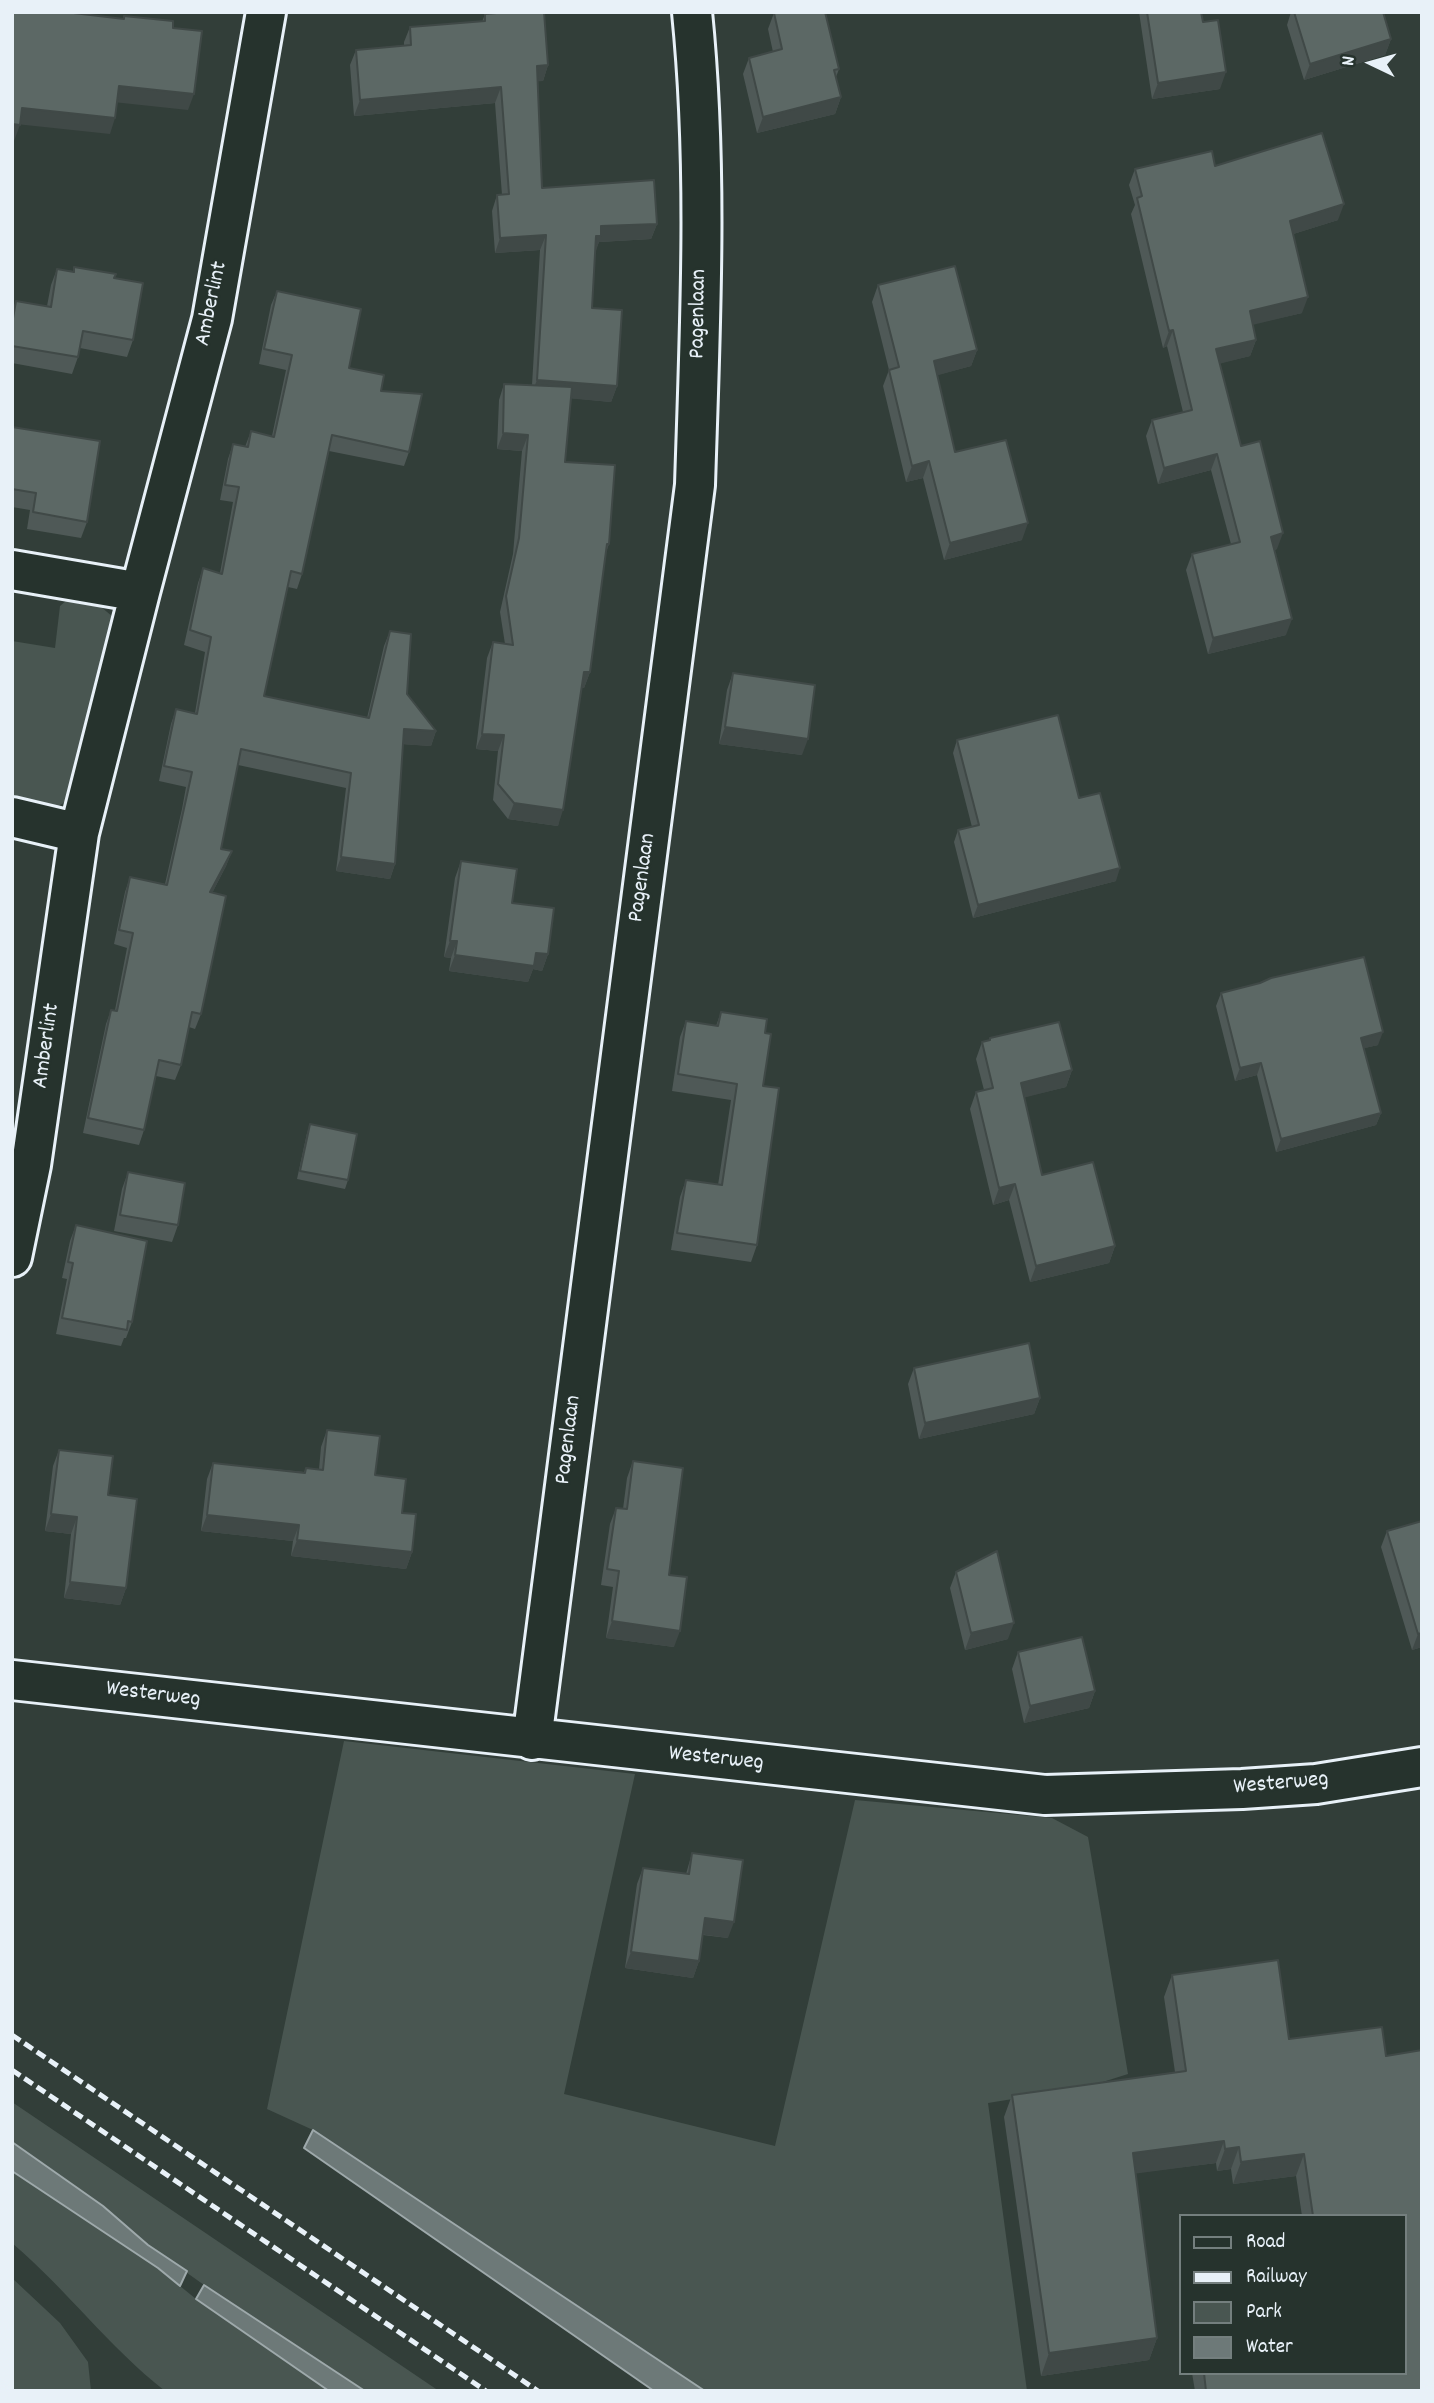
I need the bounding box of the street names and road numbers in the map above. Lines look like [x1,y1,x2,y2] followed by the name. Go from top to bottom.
[191,259,235,349] street label: Amberlint
[685,269,715,359] street label: Pagenlaan
[624,832,664,924] street label: Pagenlaan
[28,1002,68,1090] street label: Amberlint
[551,1394,589,1486] street label: Pagenlaan
[104,1677,202,1715] street label: Westerweg
[667,1741,765,1779] street label: Westerweg
[1232,1767,1330,1803] street label: Westerweg

